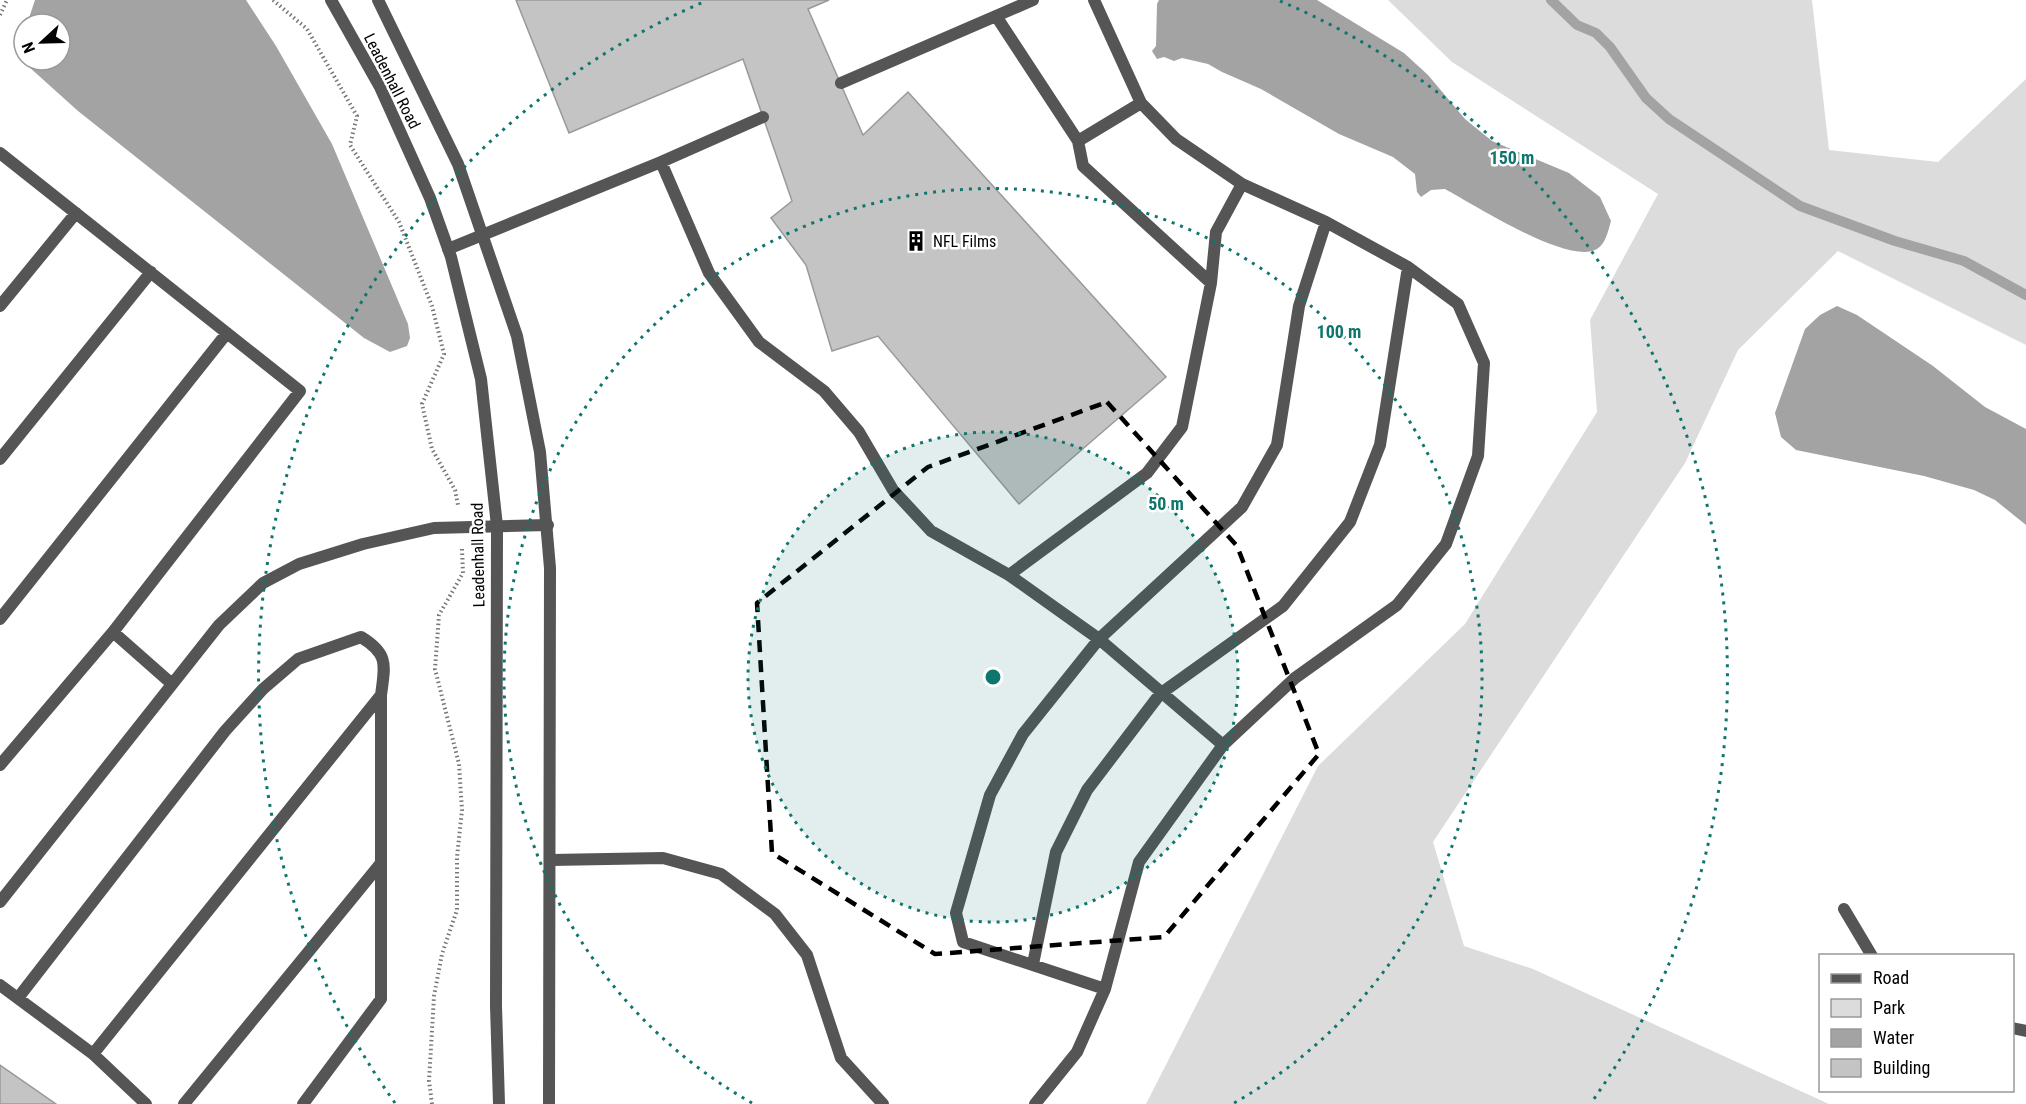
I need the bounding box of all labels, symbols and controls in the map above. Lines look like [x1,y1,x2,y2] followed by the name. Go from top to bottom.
[12,12,72,72] north arrow
[360,30,424,132] street label: Leadenhall Road
[18,39,39,56] text: N
[1490,147,1534,168] text: 150 m
[904,229,928,253] building icon: NFL Films
[933,232,996,251] place label: NFL Films
[1317,321,1361,342] text: 100 m
[1148,493,1184,514] text: 50 m
[468,503,488,607] street label: Leadenhall Road
[983,667,1003,687] centre of rings
[1819,954,2014,1092] legend
[1873,967,1909,988] text: Road
[1873,997,1905,1018] text: Park
[1873,1027,1915,1048] text: Water
[1873,1057,1930,1078] text: Building

